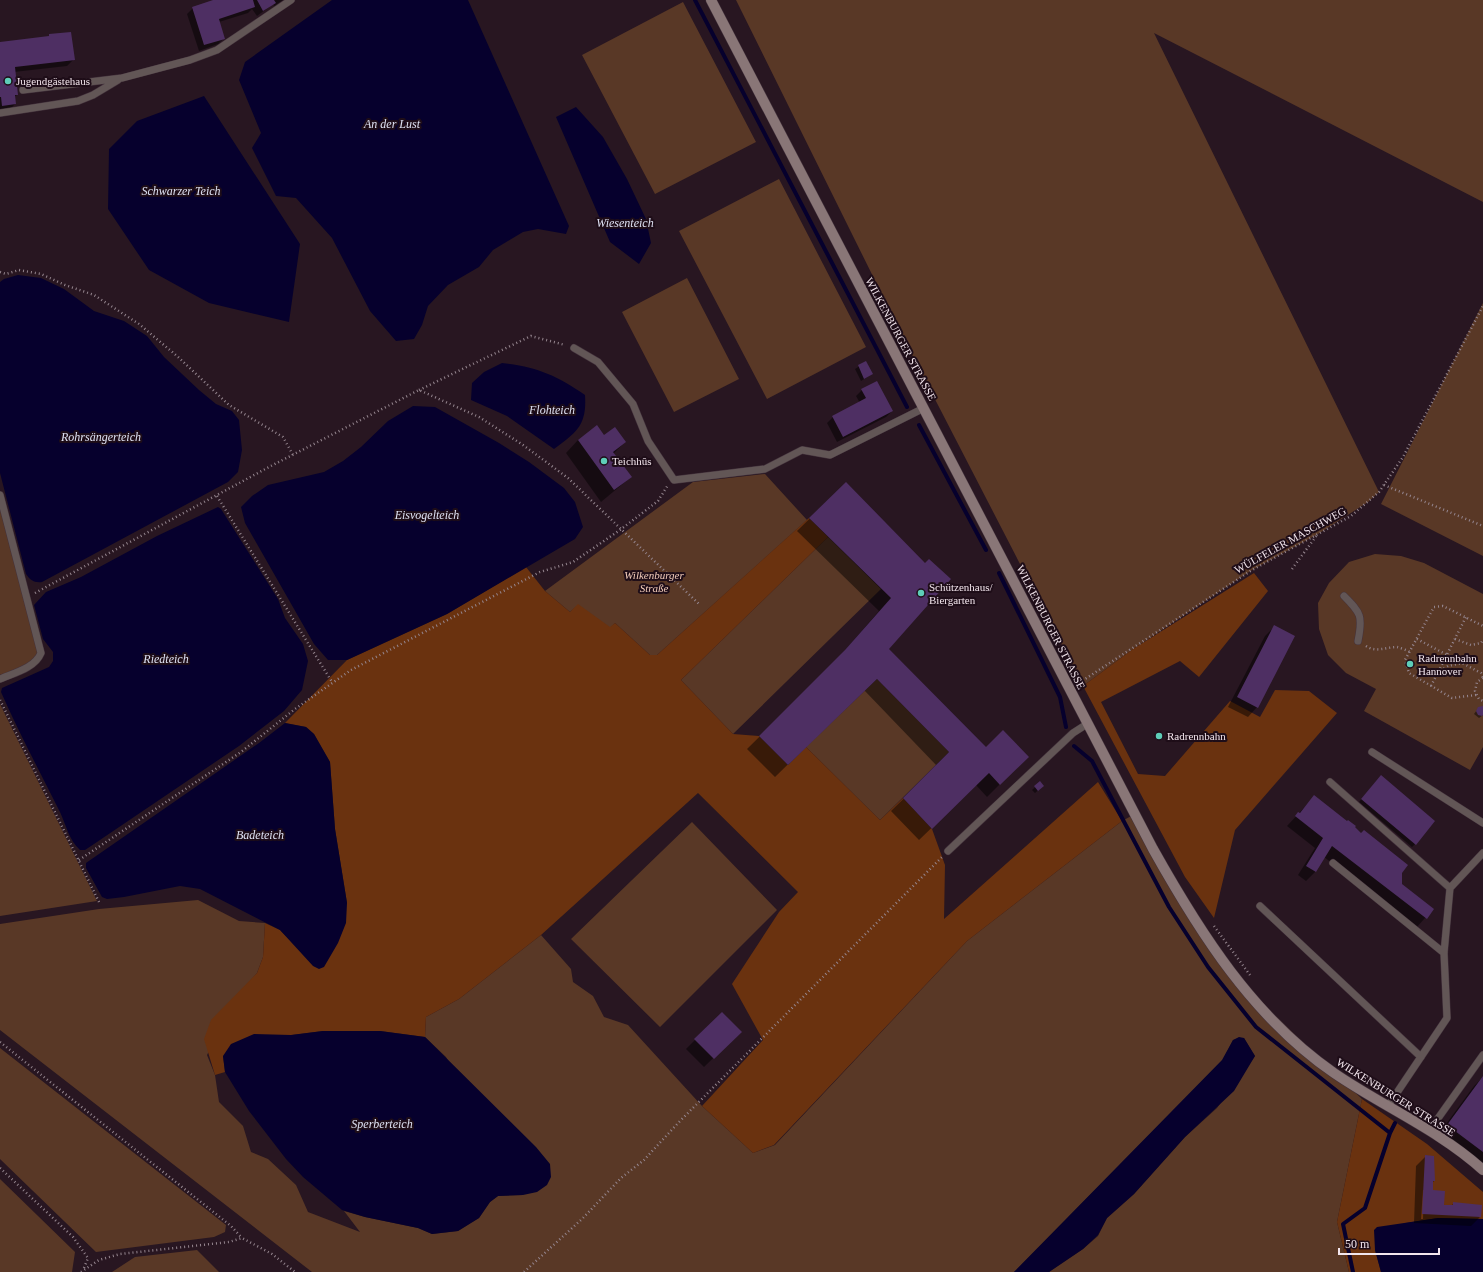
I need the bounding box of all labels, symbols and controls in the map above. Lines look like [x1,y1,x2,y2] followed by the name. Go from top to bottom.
[16,75,90,87] place label: Jugendgästehaus
[3,76,13,86] marker: Jugendgästehaus
[363,117,421,131] water label: An der Lust
[141,184,221,198] water label: Schwarzer Teich
[596,216,654,230] water label: Wiesenteich
[863,275,939,403] street label: WILKENBURGER STRASSE
[528,403,575,417] water label: Flohteich
[60,430,141,444] water label: Rohrsängerteich
[612,455,652,467] place label: Teichhûs
[599,456,609,466] marker: Teichhûs
[1232,504,1348,576] street label: WÜLFELER MASCHWEG
[394,508,459,522] water label: Eisvogelteich
[1014,563,1088,691] street label: WILKENBURGER STRASSE
[624,569,684,594] park label: Wilkenburger Straße
[929,581,993,606] place label: Schützenhaus/ Biergarten
[916,588,926,598] marker: Schützenhaus/ Biergarten
[142,652,189,666] water label: Riedteich
[1418,652,1477,677] place label: Radrennbahn Hannover
[1405,659,1415,669] marker: Radrennbahn Hannover
[1167,730,1226,742] place label: Radrennbahn
[1154,731,1164,741] marker: Radrennbahn
[236,828,284,842] water label: Badeteich
[1334,1055,1458,1139] street label: WILKENBURGER STRASSE
[351,1117,413,1131] water label: Sperberteich
[1339,1230,1439,1256] scale bar
[1345,1237,1370,1251] text: 50 m

